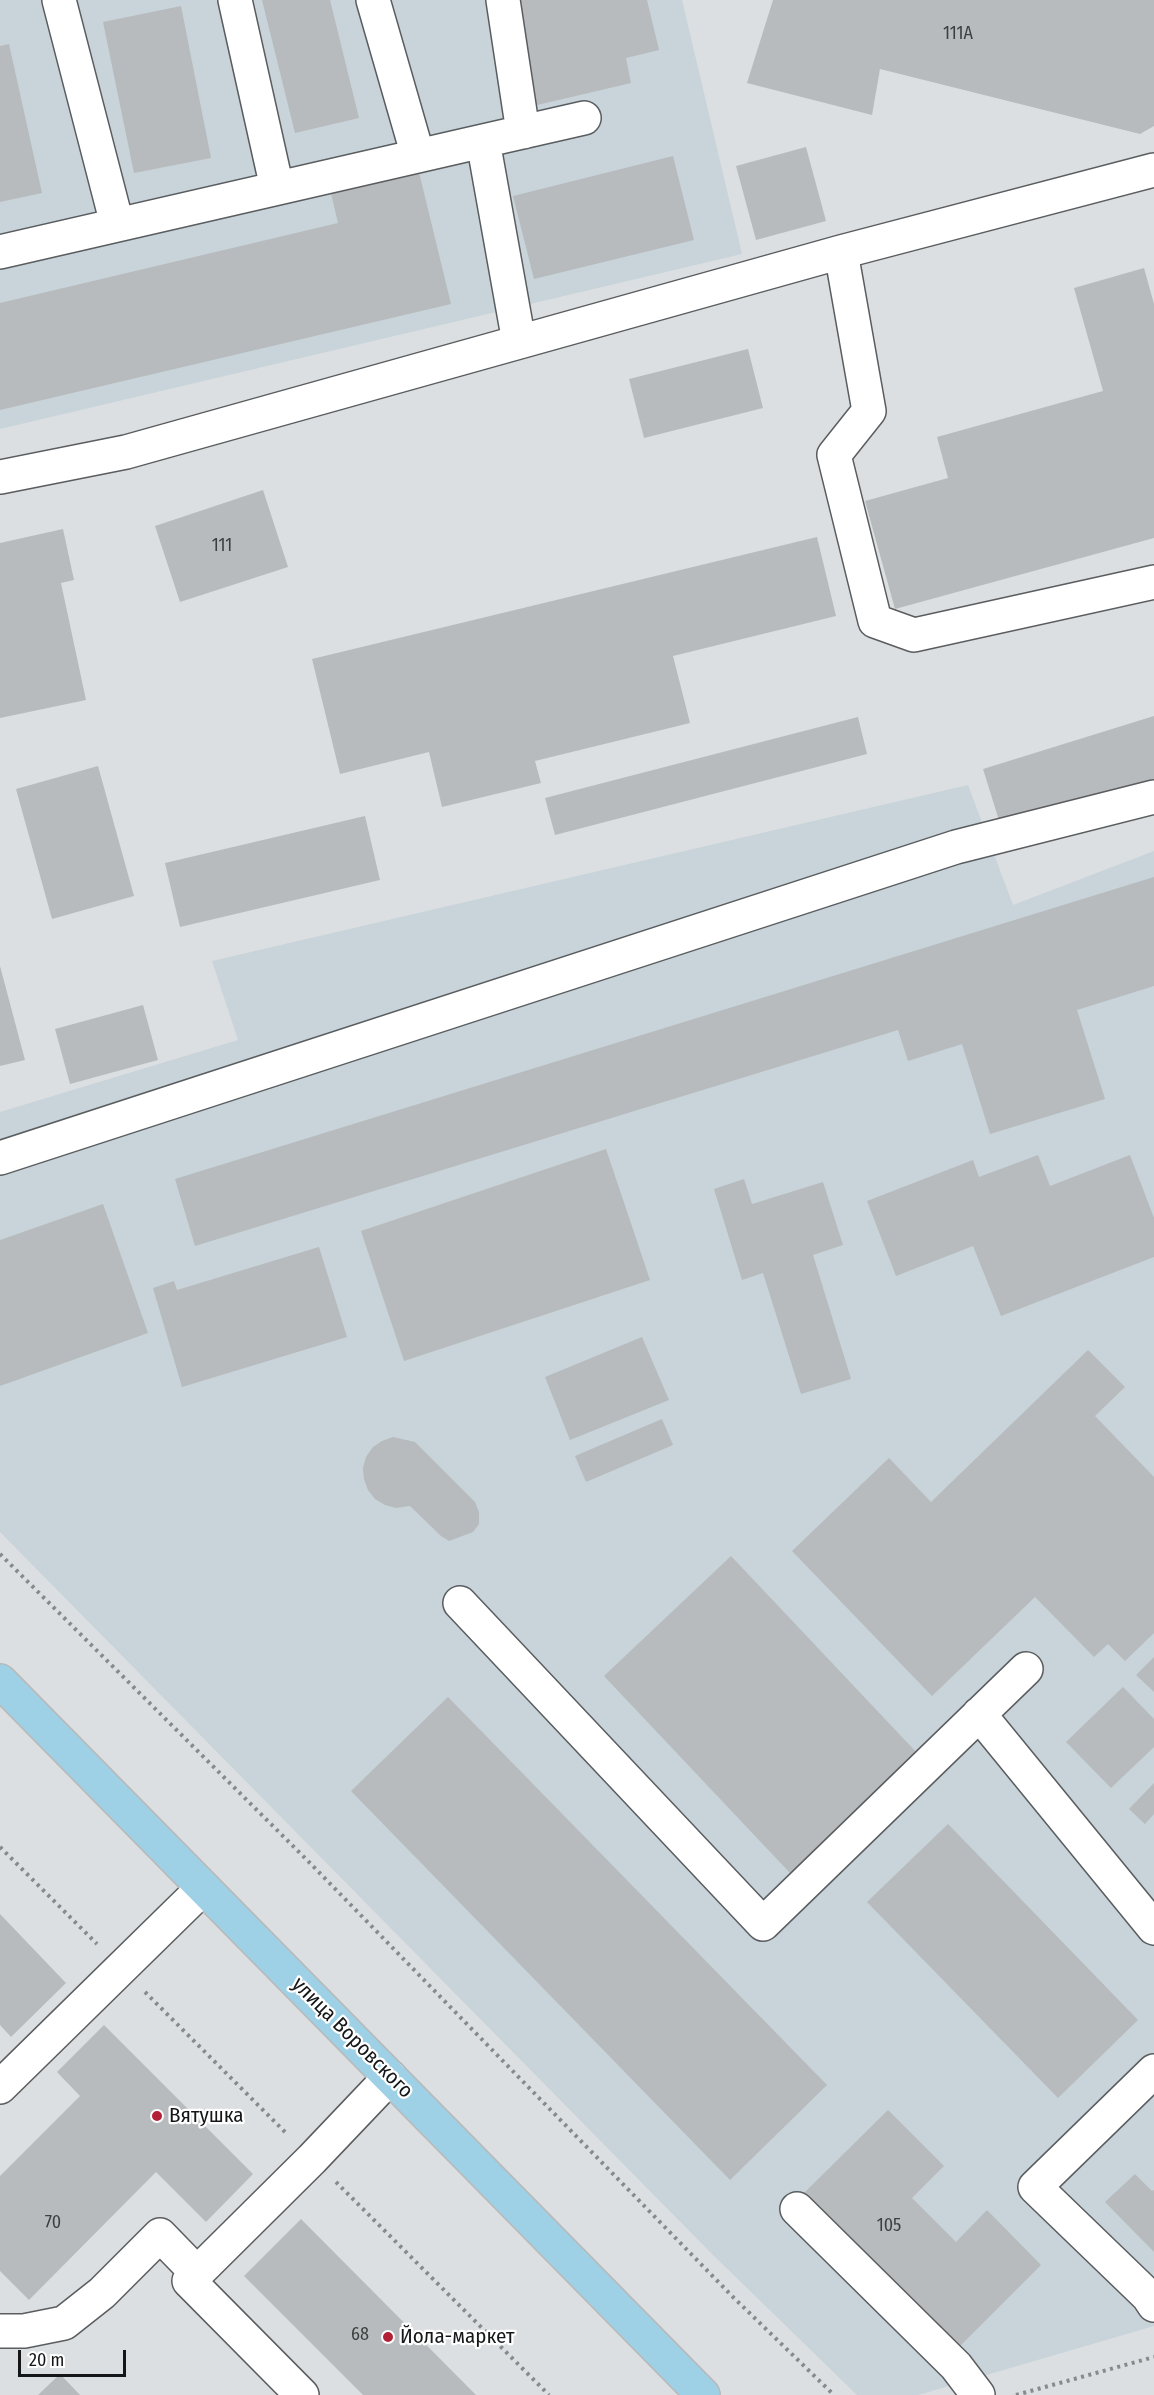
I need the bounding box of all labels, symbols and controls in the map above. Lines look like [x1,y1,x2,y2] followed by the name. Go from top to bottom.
[943,23,973,45] house number: 111А
[212,535,232,557] house number: 111
[286,1972,418,2104] street label: улица Воровского
[169,2103,244,2129] place label: Вятушка
[150,2109,164,2123] marker: Вятушка
[45,2212,61,2234] house number: 70
[877,2215,901,2237] house number: 105
[351,2324,369,2346] house number: 68
[400,2324,515,2350] place label: Йола-маркет
[381,2330,395,2344] marker: Йола-маркет
[21,2338,129,2376] scale bar
[29,2349,64,2371] text: 20 m

